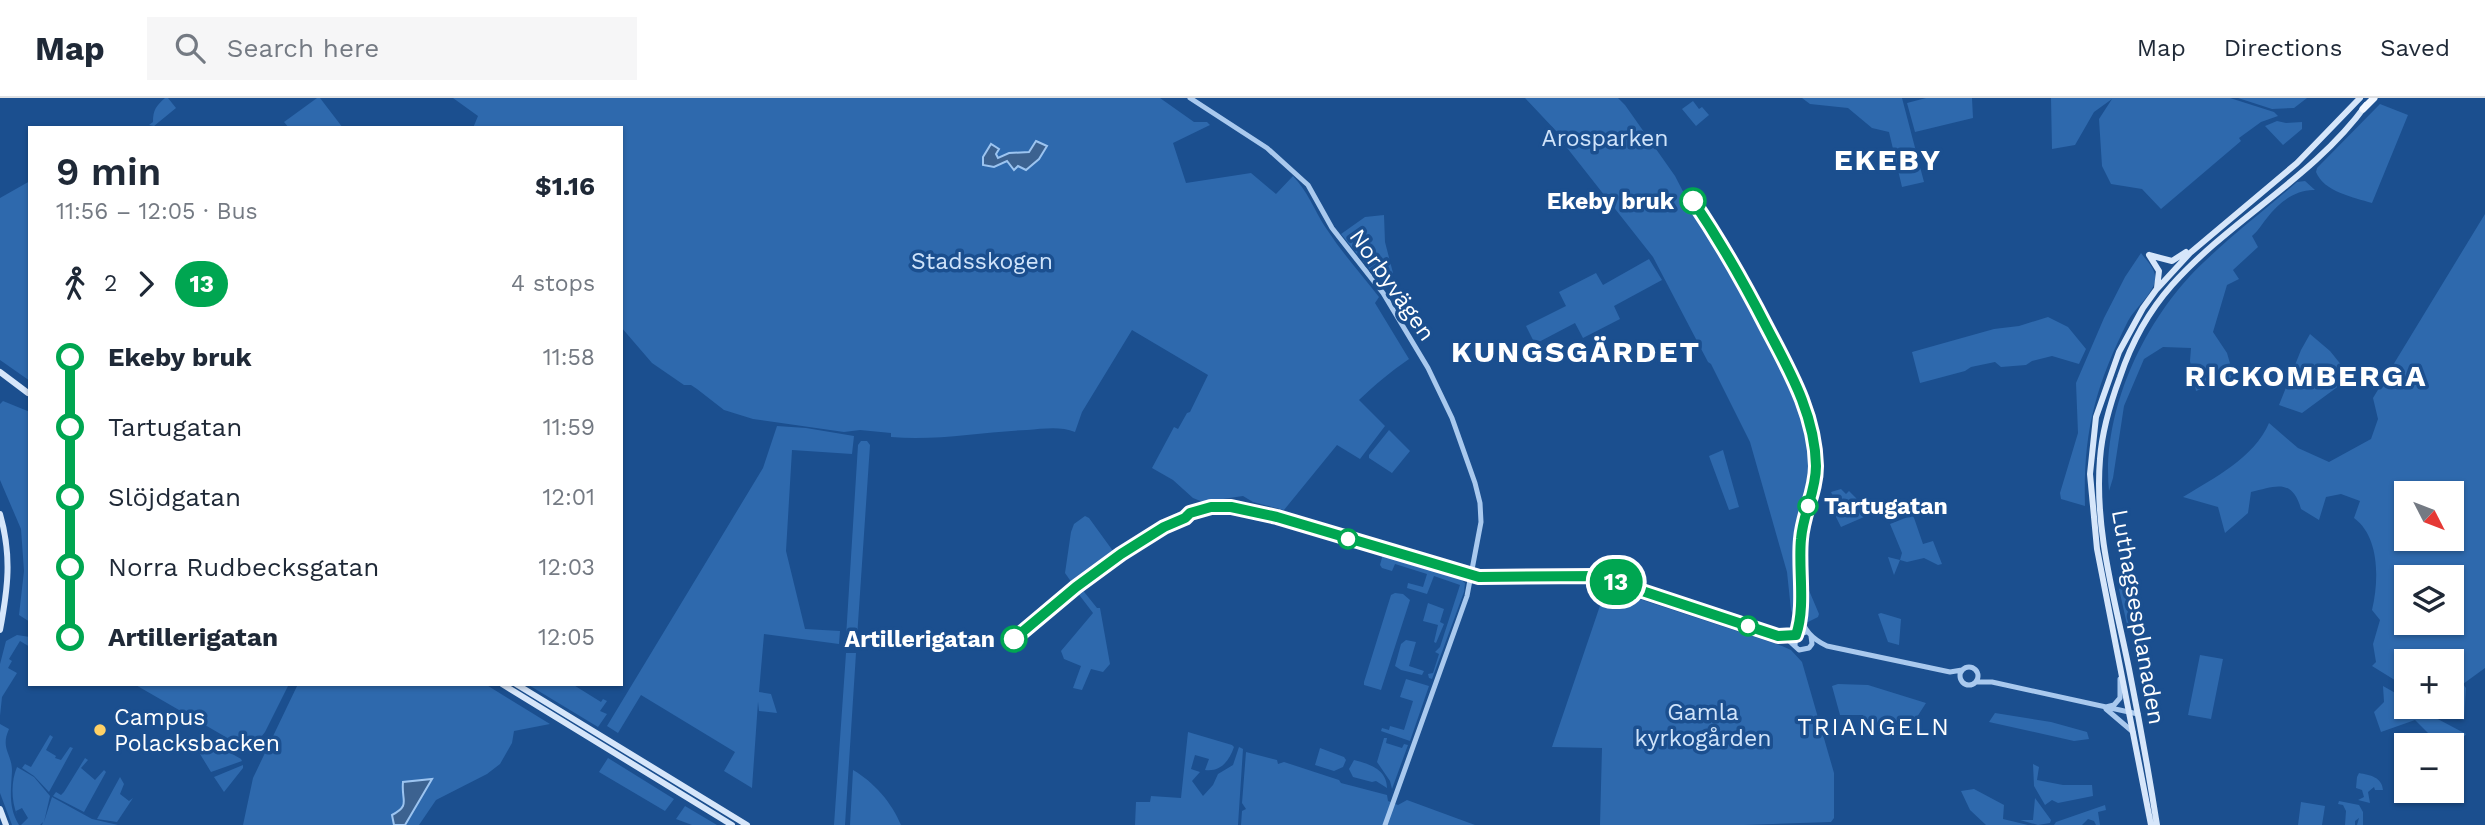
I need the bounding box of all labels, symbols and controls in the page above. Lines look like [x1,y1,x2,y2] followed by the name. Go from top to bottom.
[147,17,637,80] search box
[35,29,105,68] text: Map
[171,29,209,67] icon: search
[227,33,379,63] text: Search here
[2137,34,2186,62] text: Map
[2224,34,2342,62] text: Directions
[2380,34,2450,62] text: Saved
[1541,125,1669,152] park label: Arosparken
[1834,142,1942,177] district label: EKEBY
[56,150,161,194] text: 9 min
[535,171,595,201] text: $1.16
[1547,188,1675,215] place label: Ekeby bruk
[1680,188,1706,214] marker: Ekeby bruk
[56,198,258,225] text: 11:56 – 12:05 · Bus
[1344,224,1440,346] street label: Norbyvägen
[911,248,1053,275] park label: Stadsskogen
[56,265,94,303] icon: walk
[127,265,165,303] icon: forward
[104,270,117,297] text: 2
[189,270,214,298] text: 13
[511,270,595,297] text: 4 stops
[1451,334,1701,369] district label: KUNGSGÄRDET
[108,342,252,372] text: Ekeby bruk
[543,344,595,371] text: 11:58
[2184,358,2428,393] district label: RICKOMBERGA
[108,412,242,442] text: Tartugatan
[543,414,595,441] text: 11:59
[2394,481,2464,551] north arrow
[2394,481,2464,803] map controls
[108,482,241,512] text: Slöjdgatan
[543,484,595,511] text: 12:01
[1824,493,1948,520] place label: Tartugatan
[1798,496,1818,516] marker: Tartugatan
[2106,507,2170,727] street label: Luthagsesplanaden
[1338,529,1358,549] unlabelled marker
[108,552,379,582] text: Norra Rudbecksgatan
[539,554,595,581] text: 12:03
[1584,559,1648,605] line badge: 13
[2394,565,2464,635] button: layers
[1604,568,1628,596] text: 13
[1738,616,1758,636] unlabelled marker
[108,622,278,652] text: Artillerigatan
[538,624,595,651] text: 12:05
[845,626,995,653] place label: Artillerigatan
[1001,626,1027,652] marker: Artillerigatan
[2394,649,2464,719] button: +
[1635,699,1771,752] park label: Gamla kyrkogården
[114,704,280,757] place label: Campus Polacksbacken
[1797,713,1951,741] district label: TRIANGELN
[92,722,108,738] marker: Campus Polacksbacken
[2394,733,2464,803] button: −

